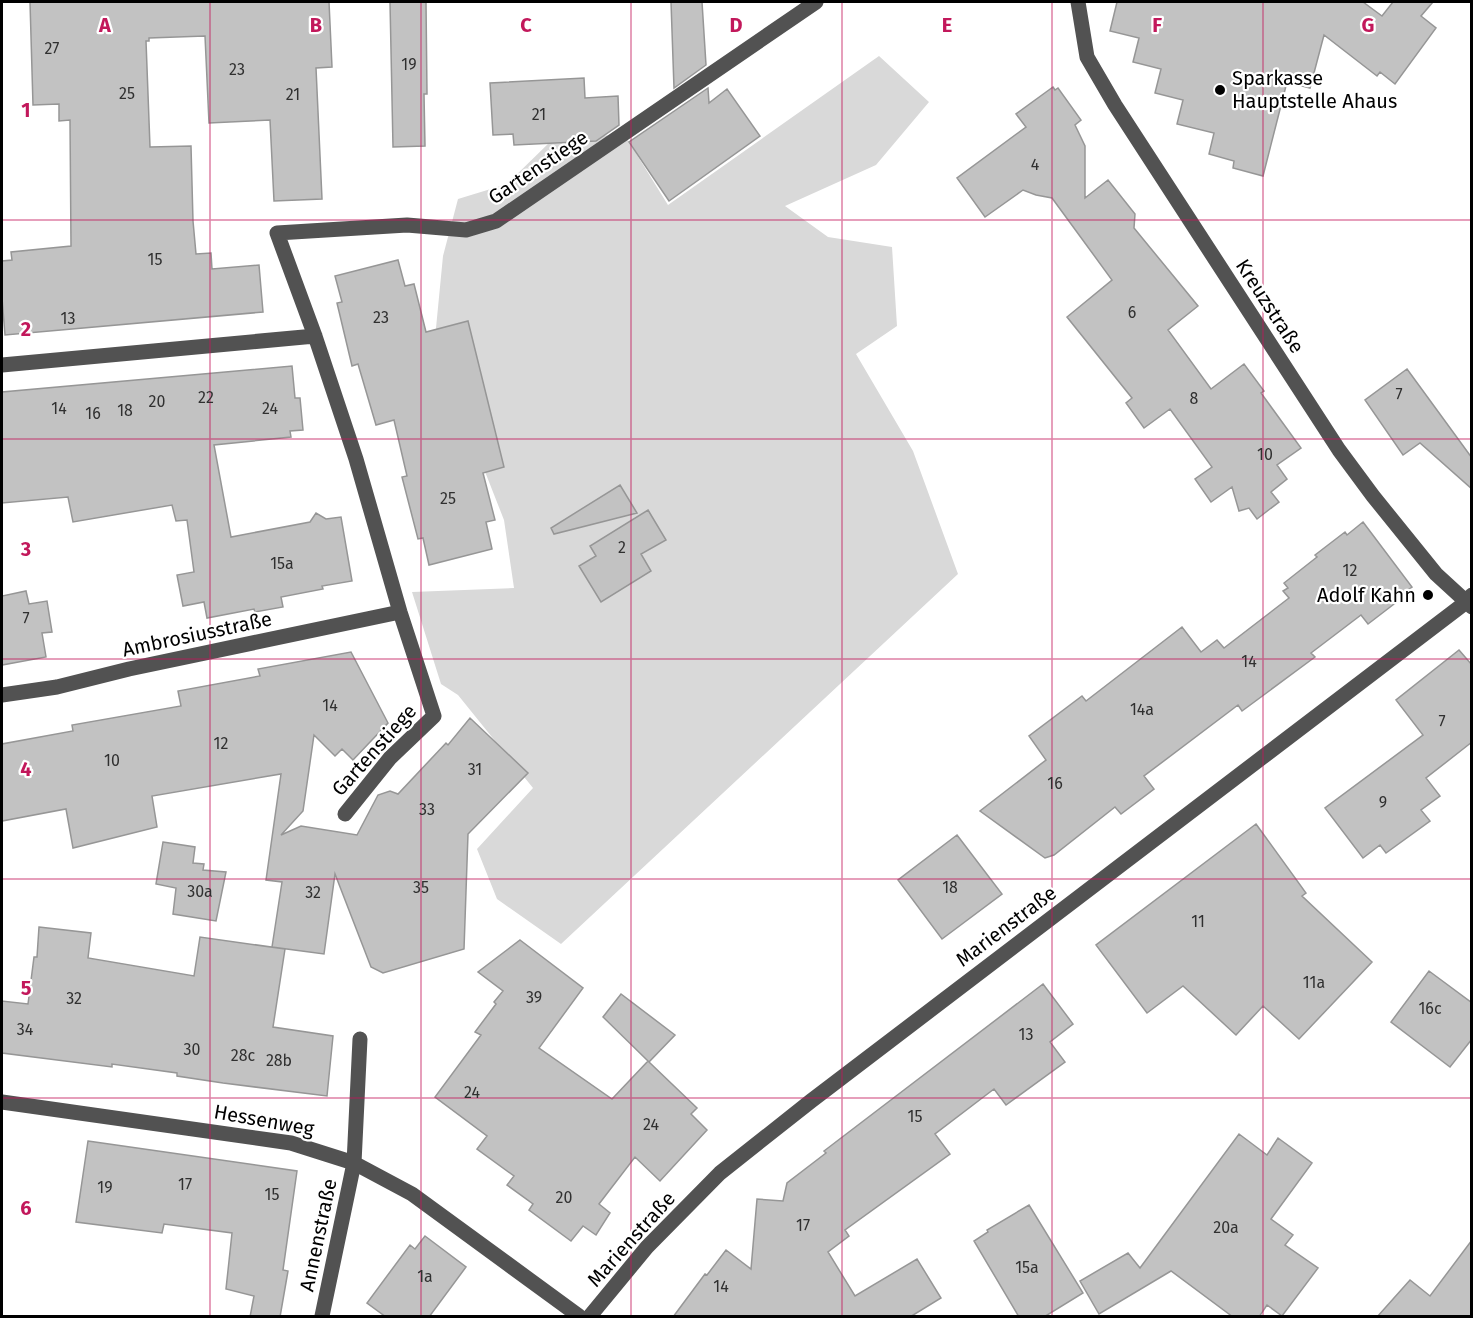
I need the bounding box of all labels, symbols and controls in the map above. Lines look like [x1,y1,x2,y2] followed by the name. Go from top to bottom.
[98,13,112,37] text: A
[310,13,322,37] text: B
[520,13,532,37] text: C
[729,13,743,37] text: D
[942,13,952,37] text: E
[1152,13,1162,37] text: F
[1362,13,1374,37] text: G
[45,39,59,58] house number: 27
[401,55,417,74] house number: 19
[229,60,245,79] house number: 23
[1232,66,1397,113] place label: Sparkasse Hauptstelle Ahaus
[1213,83,1227,97] marker: Sparkasse Hauptstelle Ahaus
[119,84,135,103] house number: 25
[286,85,300,104] house number: 21
[21,98,31,122] text: 1
[532,105,546,124] house number: 21
[484,125,592,209] street label: Gartenstiege
[1031,155,1040,174] house number: 4
[148,250,162,269] house number: 15
[1231,254,1309,358] street label: Kreuzstraße
[1128,303,1136,322] house number: 6
[373,308,389,327] house number: 23
[61,309,75,328] house number: 13
[21,317,31,341] text: 2
[1395,385,1403,404] house number: 7
[198,388,214,407] house number: 22
[1190,389,1199,408] house number: 8
[149,392,165,411] house number: 20
[51,399,67,418] house number: 14
[262,399,278,418] house number: 24
[117,401,133,420] house number: 18
[85,404,101,423] house number: 16
[1257,445,1273,464] house number: 10
[440,489,456,508] house number: 25
[20,537,31,561] text: 3
[618,538,626,557] house number: 2
[270,554,294,573] house number: 15a
[1343,561,1357,580] house number: 12
[1317,583,1416,607] place label: Adolf Kahn
[1421,588,1435,602] marker: Adolf Kahn
[120,606,274,662] street label: Ambrosiusstraße
[22,609,30,628] house number: 7
[1241,652,1257,671] house number: 14
[322,696,338,715] house number: 14
[327,699,421,801] street label: Gartenstiege
[1130,700,1154,719] house number: 14a
[1438,712,1446,731] house number: 7
[214,734,228,753] house number: 12
[104,751,120,770] house number: 10
[20,757,32,781] text: 4
[468,760,482,779] house number: 31
[1047,774,1063,793] house number: 16
[1379,793,1387,812] house number: 9
[419,800,435,819] house number: 33
[413,878,429,897] house number: 35
[942,878,958,897] house number: 18
[951,880,1061,972] street label: Marienstraße
[187,882,213,901] house number: 30a
[305,883,321,902] house number: 32
[1191,912,1205,931] house number: 11
[1303,973,1325,992] house number: 11a
[21,976,32,1000] text: 5
[526,988,542,1007] house number: 39
[66,989,82,1008] house number: 32
[1418,999,1442,1018] house number: 16c
[17,1020,34,1039] house number: 34
[1019,1025,1033,1044] house number: 13
[184,1040,201,1059] house number: 30
[231,1046,256,1065] house number: 28c
[266,1051,292,1070] house number: 28b
[464,1083,480,1102] house number: 24
[212,1099,317,1141] street label: Hessenweg
[908,1107,922,1126] house number: 15
[643,1115,659,1134] house number: 24
[178,1175,192,1194] house number: 17
[294,1176,342,1294] street label: Annenstraße
[97,1178,113,1197] house number: 19
[265,1185,279,1204] house number: 15
[582,1187,680,1291] street label: Marienstraße
[556,1188,572,1207] house number: 20
[20,1196,32,1220] text: 6
[796,1216,810,1235] house number: 17
[1213,1218,1239,1237] house number: 20a
[1015,1258,1039,1277] house number: 15a
[417,1267,433,1286] house number: 1a
[713,1277,729,1296] house number: 14

